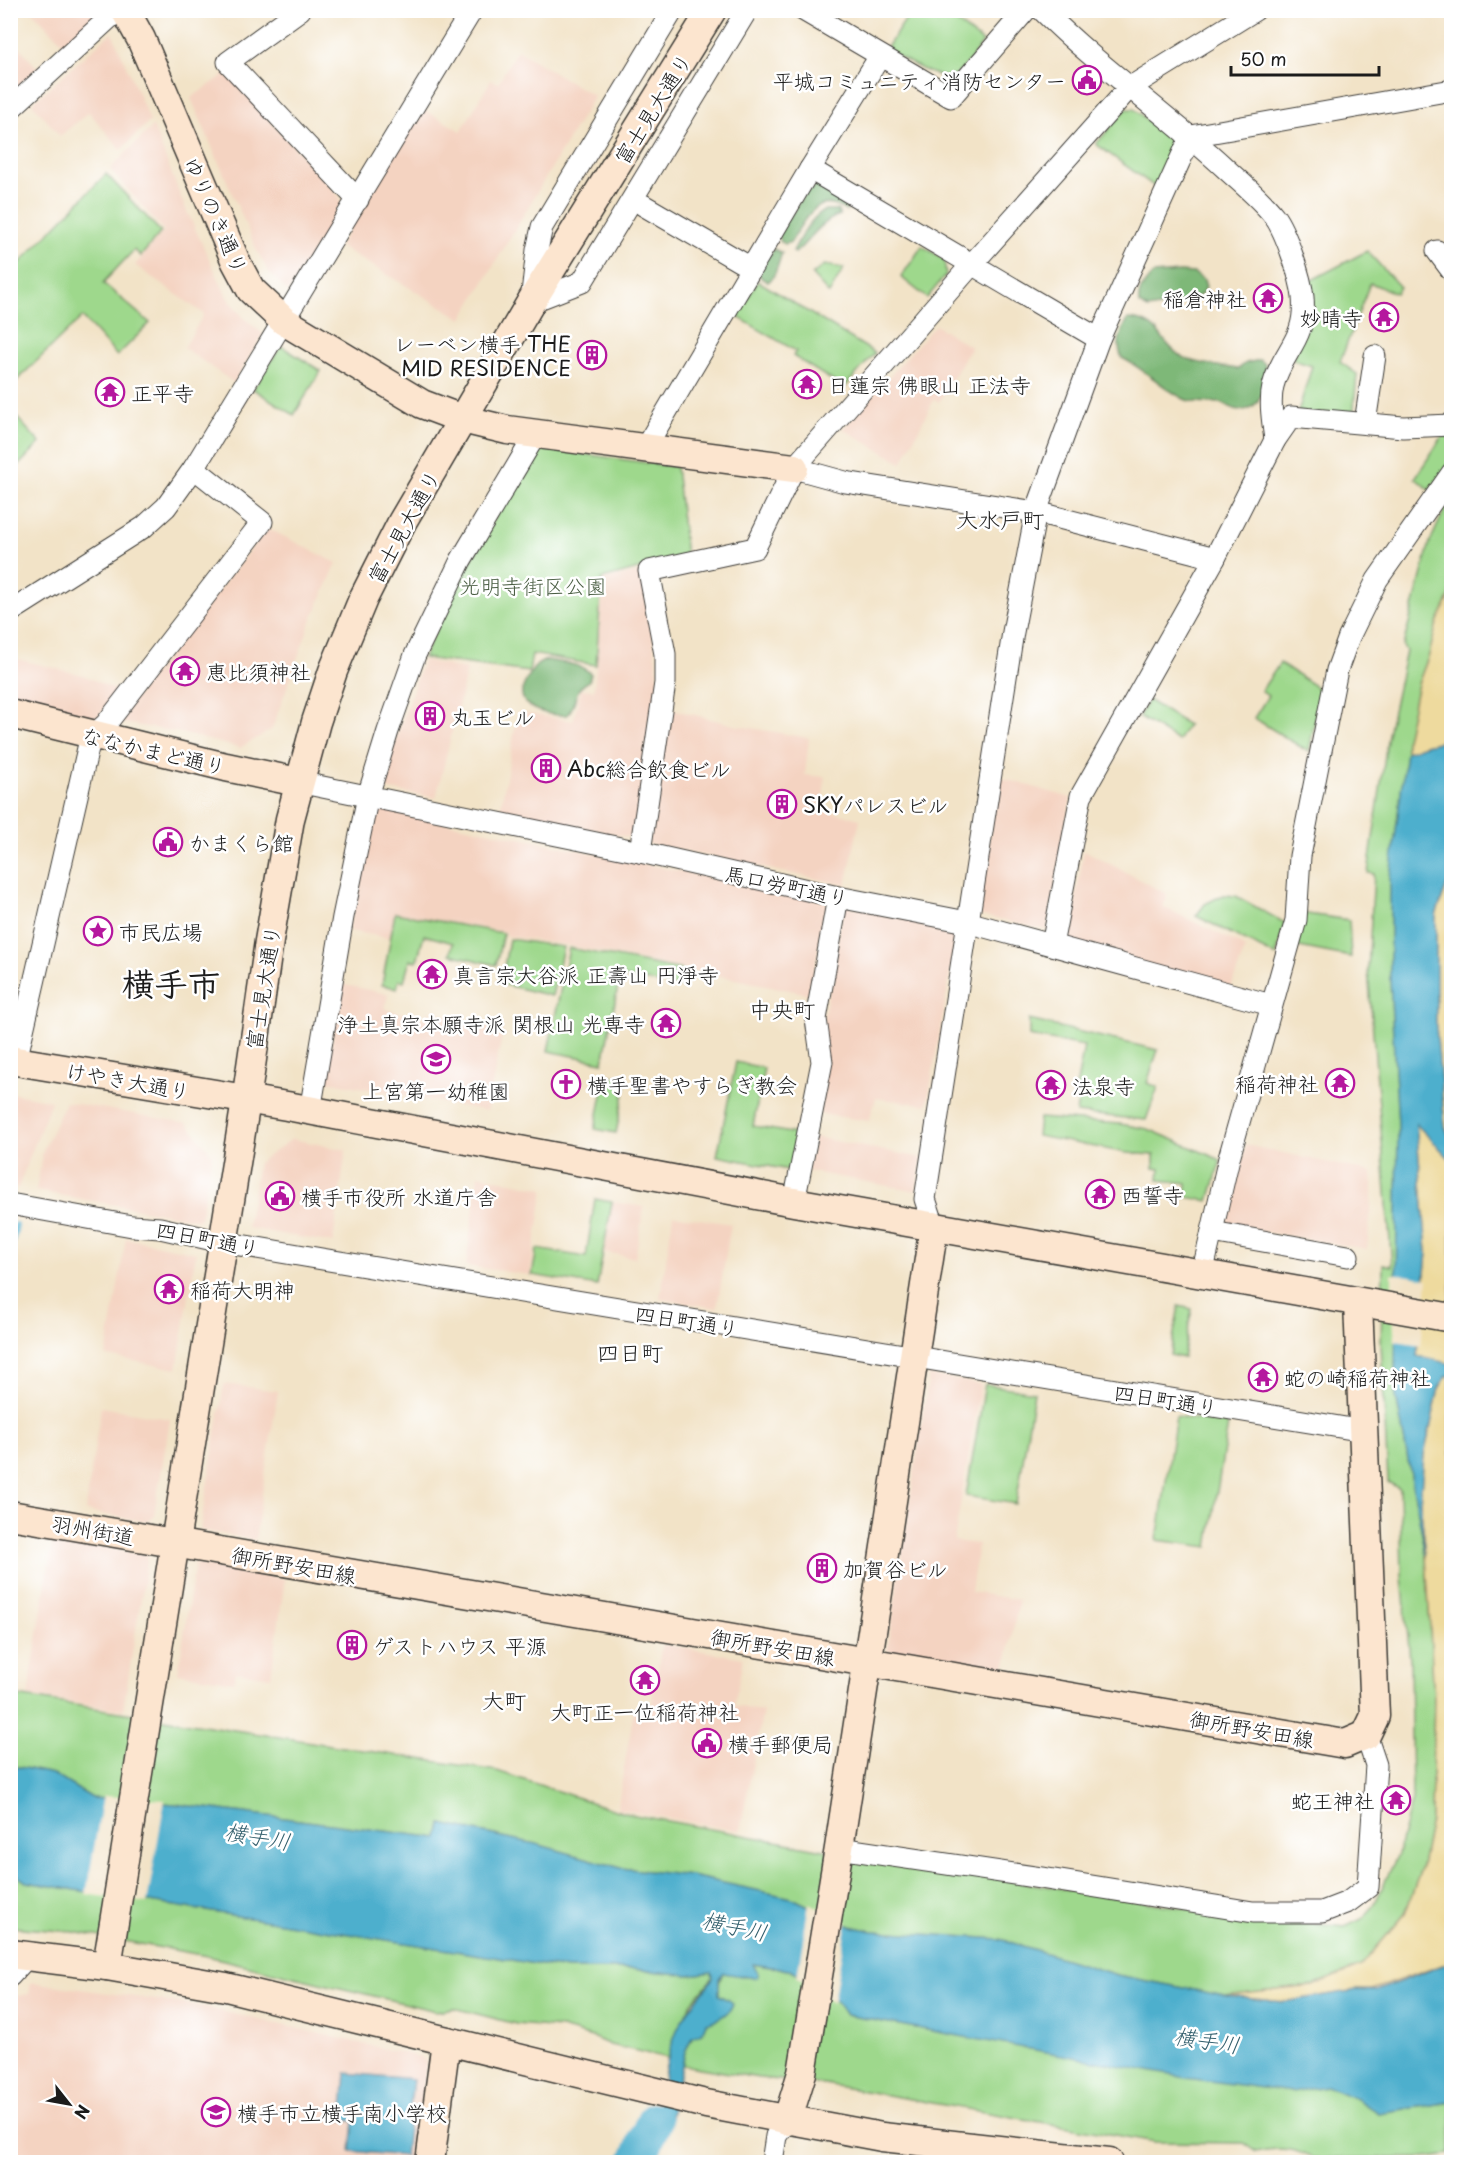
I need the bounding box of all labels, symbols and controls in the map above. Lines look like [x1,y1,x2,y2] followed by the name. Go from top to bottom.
[1231,39,1380,77] scale bar
[1240,45,1287,72] text: 50 m
[605,46,699,170] street label: 富士見大通り
[773,64,1066,96] place label: 平城コミュニティ消防センター
[1071,64,1103,96] public building icon: 平城コミュニティ消防センター
[177,151,257,279] street label: ゆりのき通り
[1163,282,1247,314] place label: 稲倉神社
[1252,282,1284,314] temple icon: 稲倉神社
[1300,301,1363,333] place label: 妙晴寺
[1368,301,1400,333] temple icon: 妙晴寺
[393,327,571,383] place label: レーベン横手 THE MID RESIDENCE
[576,339,608,371] building icon: レーベン横手 THE MID RESIDENCE
[791,368,823,400] temple icon: 日蓮宗 佛眼山 正法寺
[828,368,1031,400] place label: 日蓮宗 佛眼山 正法寺
[94,376,126,408] temple icon: 正平寺
[131,376,194,408] place label: 正平寺
[358,463,448,589] street label: 富士見大通り
[956,502,1044,535] district label: 大水戸町
[460,569,607,601] park label: 光明寺街区公園
[169,655,201,687] temple icon: 恵比須神社
[206,655,311,687] place label: 恵比須神社
[414,700,446,732] building icon: 丸玉ビル
[451,700,535,732] place label: 丸玉ビル
[79,718,229,782] street label: ななかまど通り
[530,752,562,784] building icon: Abc総合飲食ビル
[567,752,731,784] place label: Abc総合飲食ビル
[766,788,798,820] building icon: SKYパレスビル
[803,788,948,820] place label: SKYパレスビル
[152,826,184,858] public building icon: かまくら館
[189,826,294,858] place label: かまくら館
[722,856,852,914] street label: 馬口労町通り
[82,915,114,947] place icon: 市民広場
[119,915,203,947] place label: 市民広場
[236,922,288,1052] street label: 富士見大通り
[122,957,221,1007] district label: 横手市
[416,958,448,990] temple icon: 真言宗大谷派 正壽山 円淨寺
[453,958,719,990] place label: 真言宗大谷派 正壽山 円淨寺
[749,992,815,1025] district label: 中央町
[337,1007,645,1039] place label: 浄土真宗本願寺派 関根山 光専寺
[650,1007,682,1039] temple icon: 浄土真宗本願寺派 関根山 光専寺
[420,1043,452,1075] school or university icon: 上宮第一幼稚園
[63,1053,193,1107] street label: けやき大通り
[1235,1067,1319,1099] place label: 稲荷神社
[1324,1067,1356,1099] temple icon: 稲荷神社
[550,1068,582,1100] church icon: 横手聖書やすらぎ教会
[587,1068,797,1100] place label: 横手聖書やすらぎ教会
[1035,1069,1067,1101] temple icon: 法泉寺
[1072,1069,1135,1101] place label: 法泉寺
[363,1074,510,1106] place label: 上宮第一幼稚園
[1084,1178,1116,1210] temple icon: 西誓寺
[1121,1178,1184,1210] place label: 西誓寺
[264,1180,296,1212] public building icon: 横手市役所 水道庁舎
[301,1180,497,1212] place label: 横手市役所 水道庁舎
[153,1212,263,1264] street label: 四日町通り
[153,1273,185,1305] temple icon: 稲荷大明神
[190,1273,295,1305] place label: 稲荷大明神
[633,1296,741,1344] street label: 四日町通り
[597,1335,663,1368] district label: 四日町
[1247,1361,1279,1393] temple icon: 蛇の崎稲荷神社
[1284,1361,1431,1393] place label: 蛇の崎稲荷神社
[1112,1375,1220,1423] street label: 四日町通り
[49,1506,137,1552] street label: 羽州街道
[229,1537,359,1591] street label: 御所野安田線
[806,1552,838,1584] building icon: 加賀谷ビル
[843,1552,948,1584] place label: 加賀谷ビル
[708,1619,838,1673] street label: 御所野安田線
[336,1629,368,1661] building icon: ゲストハウス 平源
[373,1629,547,1661] place label: ゲストハウス 平源
[629,1664,661,1696] temple icon: 大町正一位稲荷神社
[482,1683,526,1716] district label: 大町
[551,1695,740,1727] place label: 大町正一位稲荷神社
[1187,1701,1317,1755] street label: 御所野安田線
[691,1727,723,1759] public building icon: 横手郵便局
[728,1727,833,1759] place label: 横手郵便局
[1291,1784,1375,1816] place label: 蛇王神社
[1380,1784,1412,1816] temple icon: 蛇王神社
[223,1813,293,1857] water label: 横手川
[699,1902,771,1948] water label: 横手川
[1172,2018,1242,2060] water label: 横手川
[39,2074,99,2134] north arrow
[200,2096,232,2128] school or university icon: 横手市立横手南小学校
[237,2096,447,2128] place label: 横手市立横手南小学校
[69,2101,96,2124] text: N

